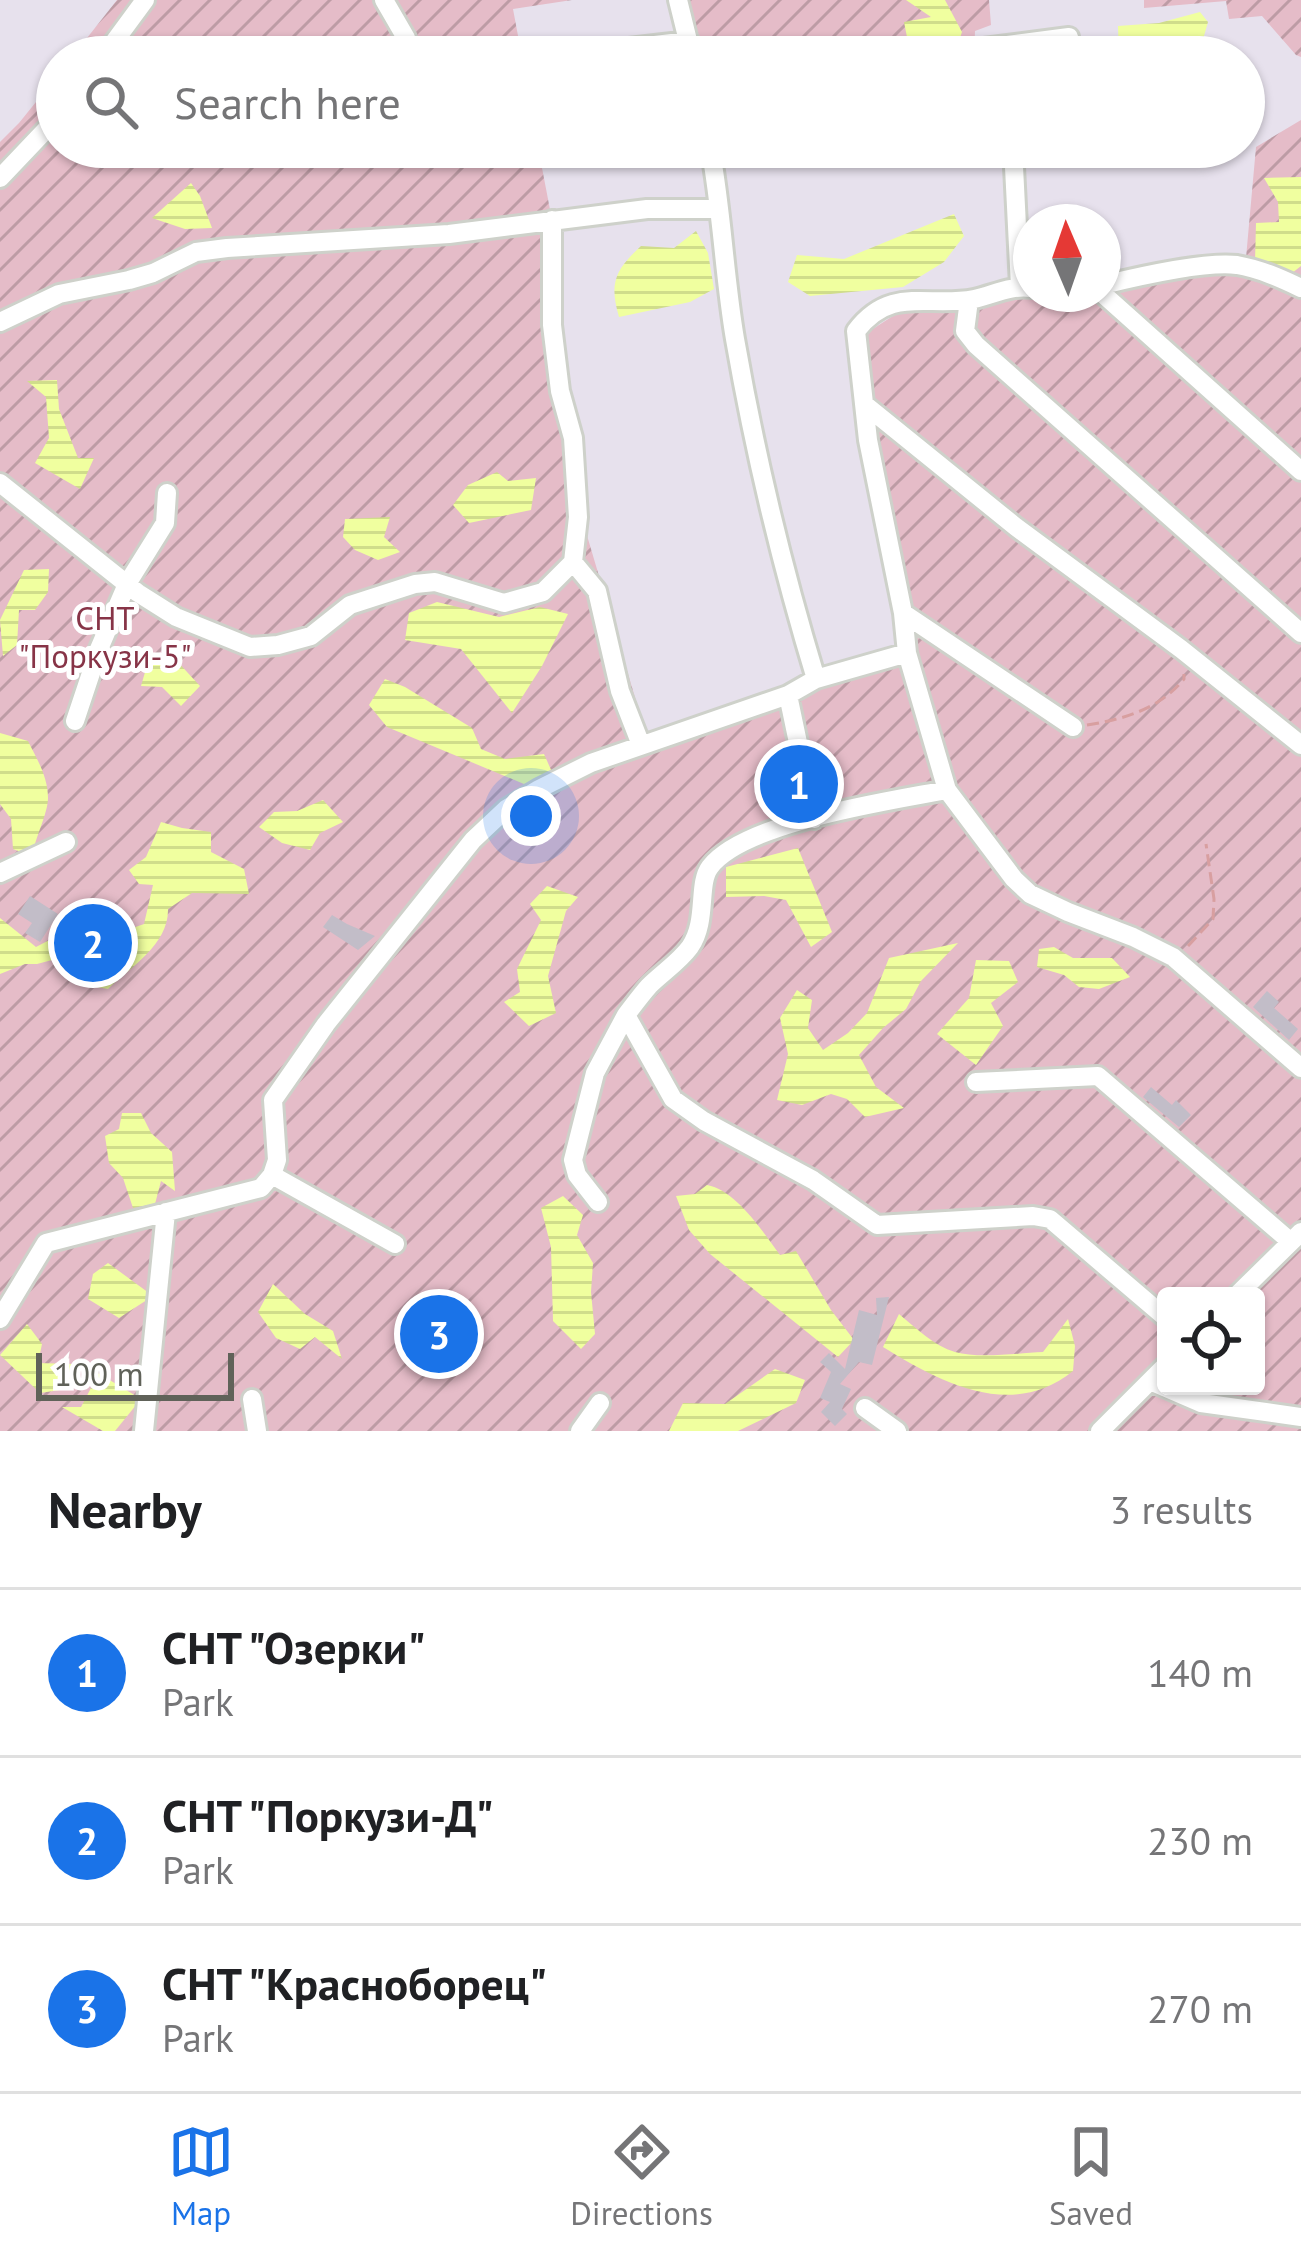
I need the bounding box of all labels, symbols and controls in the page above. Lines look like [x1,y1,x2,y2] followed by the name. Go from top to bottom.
[36,36,1265,168] search box
[78,69,144,135] icon: search
[174,73,401,131] text: Search here
[1013,204,1121,312] north arrow
[19,596,192,677] park label: СНТ "Поркузи-5"
[760,739,838,829] pin: 1
[501,786,561,846] your location
[54,898,132,988] pin: 2
[1157,1287,1265,1395] map controls
[1157,1287,1265,1395] button: locate
[400,1289,478,1379] pin: 3
[36,1347,234,1400] scale bar
[54,1352,144,1395] text: 100 m
[48,1476,202,1542] text: Nearby
[1110,1484,1253,1535] text: 3 results
[162,1618,425,1676] text: СНТ "Озерки"
[76,1647,98,1698] text: 1
[1147,1647,1253,1698] text: 140 m
[162,1676,234,1727] text: Park
[162,1786,494,1844] text: СНТ "Поркузи-Д"
[76,1815,98,1866] text: 2
[1147,1815,1253,1866] text: 230 m
[162,1844,234,1895] text: Park
[162,1954,547,2012] text: СНТ "Красноборец"
[76,1983,98,2034] text: 3
[1147,1983,1253,2034] text: 270 m
[162,2012,234,2063] text: Park
[168,2119,234,2234] tab: Map
[570,2119,713,2234] tab: Directions
[1049,2119,1133,2234] tab: Saved

